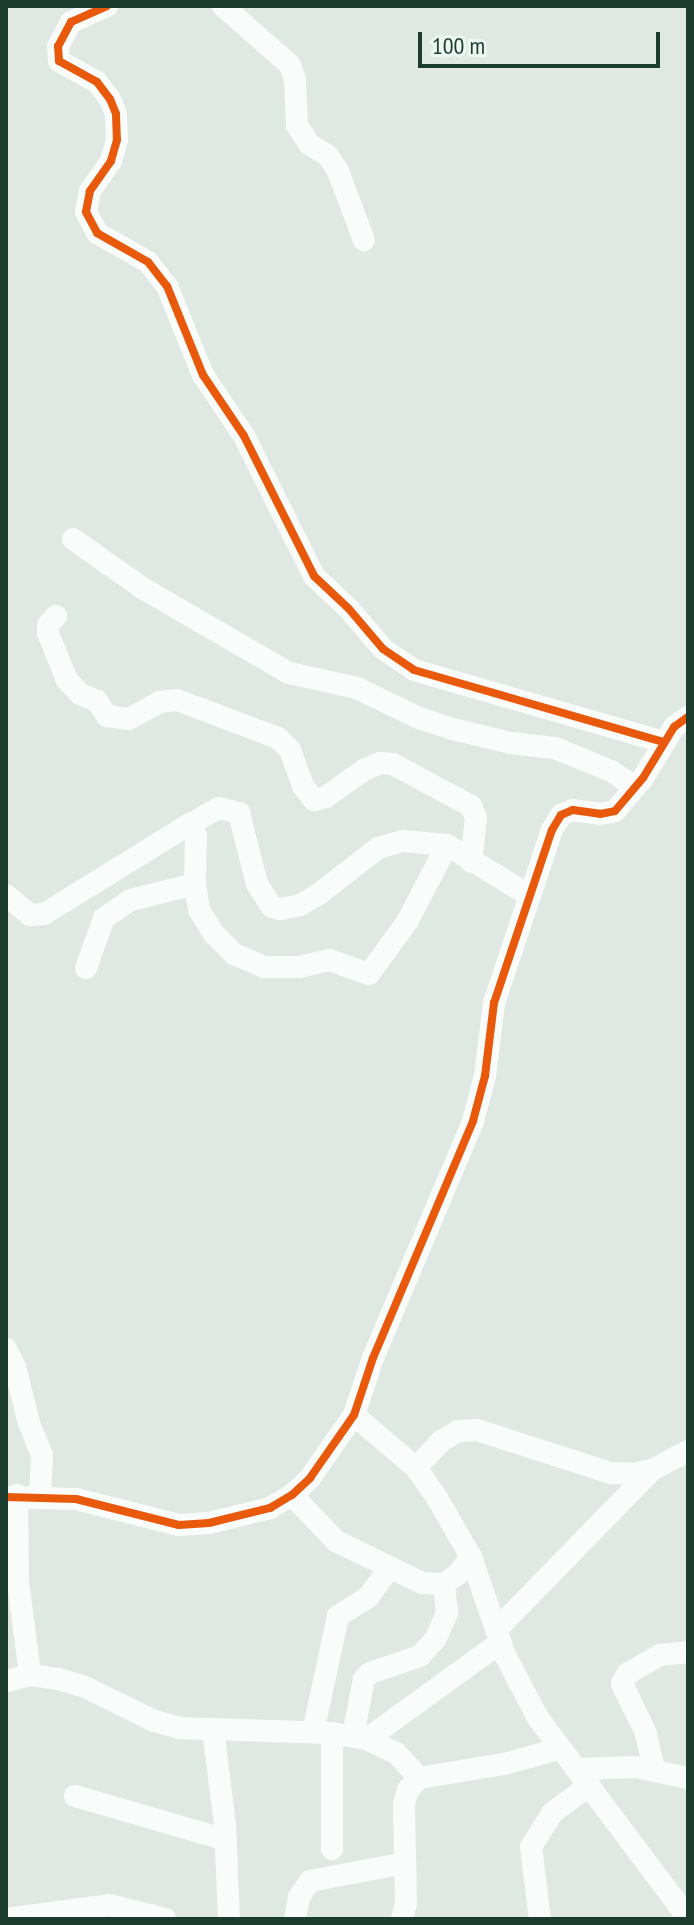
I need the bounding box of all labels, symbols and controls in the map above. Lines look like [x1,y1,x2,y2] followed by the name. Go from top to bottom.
[422,16,664,66] scale bar
[432,30,485,61] text: 100 m

